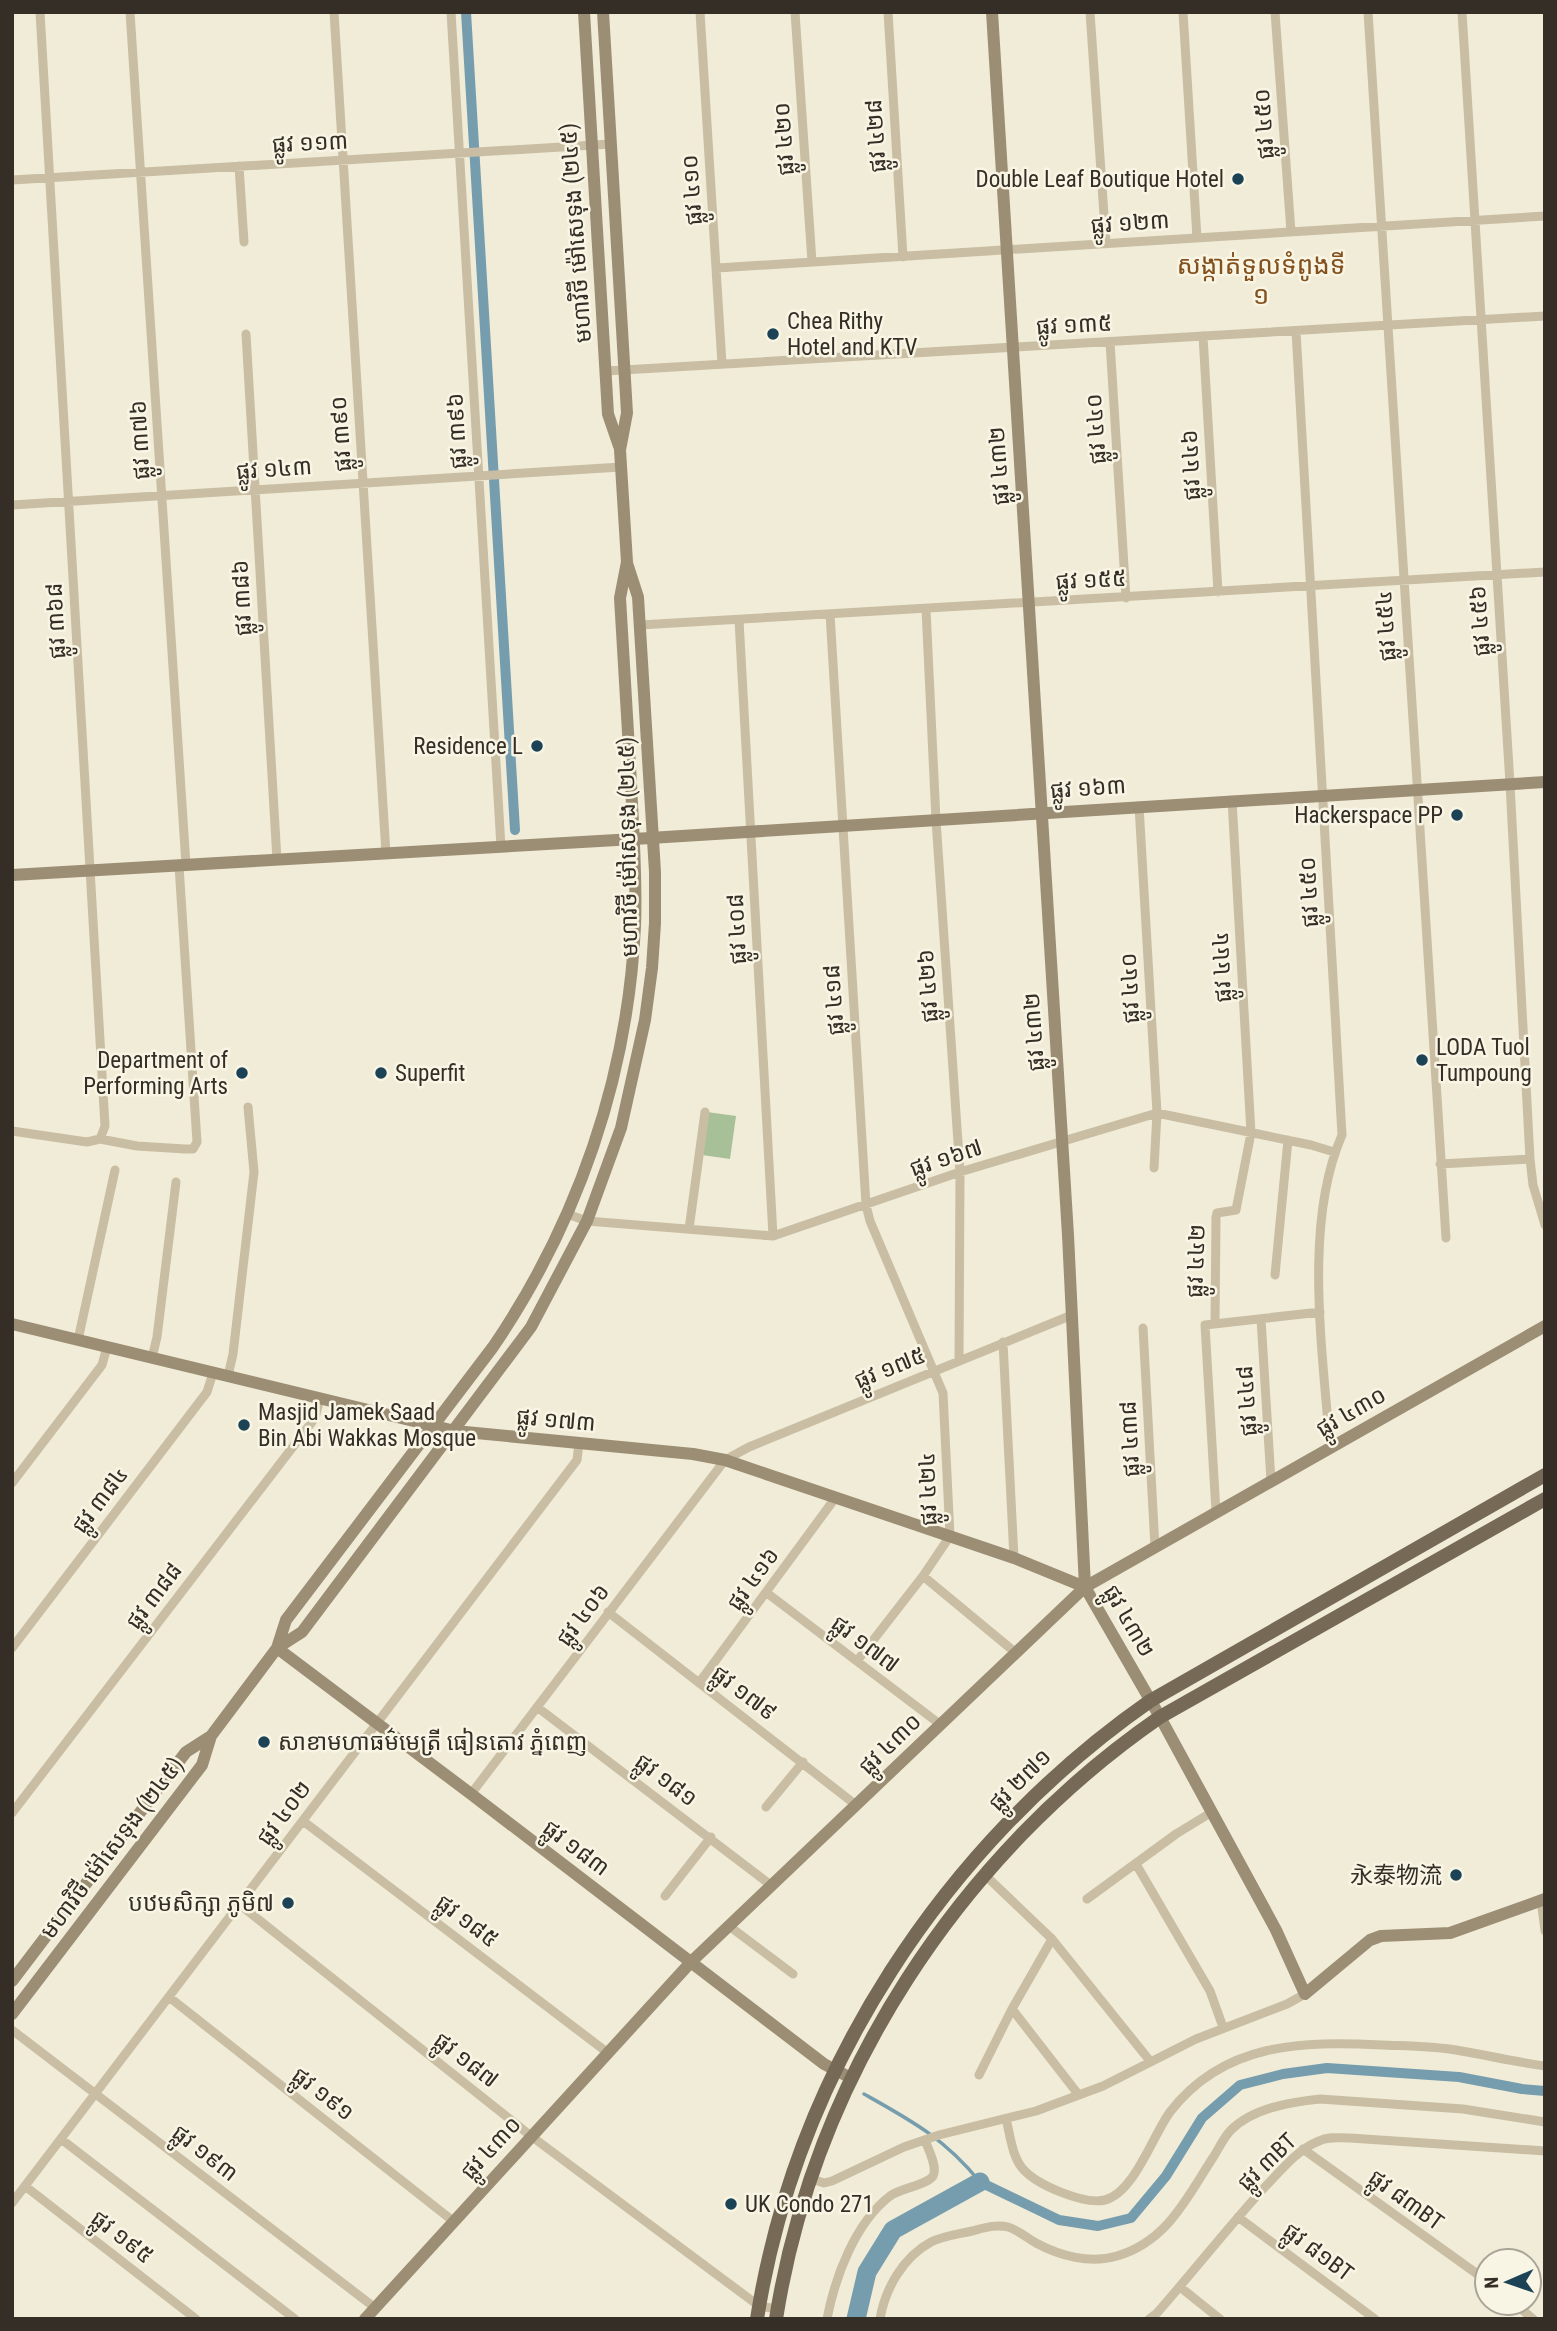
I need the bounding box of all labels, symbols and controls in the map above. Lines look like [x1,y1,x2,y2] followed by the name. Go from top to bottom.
[1248,87,1288,160] street label: ផ្លូវ ៤៥០
[860,98,900,174] street label: ផ្លូវ ៤២៨
[768,101,808,177] street label: ផ្លូវ ៤២០
[553,122,598,344] street label: មហាវិថី ម៉ៅសេទុង (២៤៥)
[271,128,349,166] street label: ផ្លូវ ១១៣
[676,153,716,226] street label: ផ្លូវ ៤១០
[976,166,1224,193] place label: Double Leaf Boutique Hotel
[1230,171,1246,187] marker: Double Leaf Boutique Hotel
[1090,207,1171,247] street label: ផ្លូវ ១២៣
[1177,250,1345,310] district label: សង្កាត់ទួលទំពូងទី ១
[787,308,917,361] place label: Chea Rithy Hotel and KTV
[1035,310,1113,348] street label: ផ្លូវ ១៣៥
[765,326,781,342] marker: Chea Rithy Hotel and KTV
[442,392,480,470] street label: ផ្លូវ ៣៩៦
[1080,392,1120,465] street label: ផ្លូវ ៤៤០
[325,394,365,473] street label: ផ្លូវ ៣៩០
[124,399,163,481] street label: ផ្លូវ ៣៧៦
[983,425,1023,506] street label: ផ្លូវ ៤៣២
[1176,428,1214,501] street label: ផ្លូវ ៤៤៦
[235,453,314,493] street label: ផ្លូវ ១៤៣
[227,559,265,637] street label: ផ្លូវ ៣៨៦
[1055,565,1128,603] street label: ផ្លូវ ១៥៥
[41,582,79,660] street label: ផ្លូវ ៣៦៨
[1464,584,1504,657] street label: ផ្លូវ ៤៥៦
[1370,589,1410,662] street label: ផ្លូវ ៤៥៤
[413,733,523,760] place label: Residence L
[611,737,644,957] street label: មហាវិថី ម៉ៅសេទុង (២៤៥)
[529,738,545,754] marker: Residence L
[1049,772,1128,812] street label: ផ្លូវ ១៦៣
[1294,802,1443,829] place label: Hackerspace PP
[1449,807,1465,823] marker: Hackerspace PP
[1294,855,1332,928] street label: ផ្លូវ ៤៥០
[722,892,760,965] street label: ផ្លូវ ៤០៨
[1207,930,1245,1003] street label: ផ្លូវ ៤៤៤
[912,948,952,1024] street label: ផ្លូវ ៤២៦
[1115,951,1153,1024] street label: ផ្លូវ ៤៤០
[818,963,858,1036] street label: ផ្លូវ ៤១៨
[1018,991,1058,1072] street label: ផ្លូវ ៤៣២
[1436,1034,1532,1087] place label: LODA Tuol Tumpoung
[83,1047,229,1100] place label: Department of Performing Arts
[1414,1052,1430,1068] marker: LODA Tuol Tumpoung
[395,1060,465,1087] place label: Superfit
[234,1065,250,1081] marker: Department of Performing Arts
[373,1065,389,1081] marker: Superfit
[906,1134,988,1190] street label: ផ្លូវ ១៦៧
[1181,1224,1219,1299] street label: ផ្លូវ ៤៤២
[850,1342,933,1402] street label: ផ្លូវ ១៧៥
[1231,1364,1271,1437] street label: ផ្លូវ ៤៤៨
[1311,1381,1395,1450] street label: ផ្លូវ ៤៣០
[258,1399,476,1452] place label: Masjid Jamek Saad Bin Abi Wakkas Mosque
[1115,1400,1153,1478] street label: ផ្លូវ ៤៣៨
[514,1403,597,1445] street label: ផ្លូវ ១៧៣
[236,1417,252,1433] marker: Masjid Jamek Saad Bin Abi Wakkas Mosque
[913,1451,951,1526] street label: ផ្លូវ ៤២៤
[66,1461,140,1543] street label: ផ្លូវ ៣៨៤
[721,1542,791,1620] street label: ផ្លូវ ៤១៦
[120,1557,194,1639] street label: ផ្លូវ ៣៨៨
[551,1578,621,1656] street label: ផ្លូវ ៤០៦
[1091,1580,1160,1666] street label: ផ្លូវ ៤៣២
[821,1610,904,1684] street label: ផ្លូវ ១៧៧
[701,1660,782,1732] street label: ផ្លូវ ១៧៩
[853,1708,932,1786] street label: ផ្លូវ ៤៣០
[278,1727,588,1756] place label: សាខាមហាធម៌មេត្រី ធៀនតោវ ភ្នំពេញ
[256,1734,272,1750] marker: សាខាមហាធម៌មេត្រី ធៀនតោវ ភ្នំពេញ
[983,1743,1062,1822] street label: ផ្លូវ ២៧១
[625,1748,703,1818] street label: ផ្លូវ ១៨១
[34,1751,190,1945] street label: មហាវិថី ម៉ៅសេទុង (២៤៥)
[251,1775,323,1855] street label: ផ្លូវ ៤០២
[533,1814,615,1888] street label: ផ្លូវ ១៨៣
[1350,1862,1442,1889] place label: 永泰物流
[1448,1867,1464,1883] marker: 永泰物流
[426,1889,504,1959] street label: ផ្លូវ ១៨៥
[128,1890,274,1918] place label: បឋមសិក្សា ភូមិ៧
[280,1895,296,1911] marker: បឋមសិក្សា ភូមិ៧
[424,2026,504,2100] street label: ផ្លូវ ១៨៧
[282,2061,359,2133] street label: ផ្លូវ ១៩១
[455,2111,533,2190] street label: ផ្លូវ ៤៣០
[162,2119,243,2193] street label: ផ្លូវ ១៩៣
[1232,2127,1308,2202] street label: ផ្លូវ ៣BT
[1359,2164,1449,2243] street label: ផ្លូវ ៨៣BT
[745,2191,874,2218] place label: UK Condo 271
[723,2196,739,2212] marker: UK Condo 271
[81,2204,158,2276] street label: ផ្លូវ ១៩៥
[1273,2217,1358,2293] street label: ផ្លូវ ៨១BT
[1473,2247,1543,2317] north arrow
[1480,2276,1503,2289] text: N

